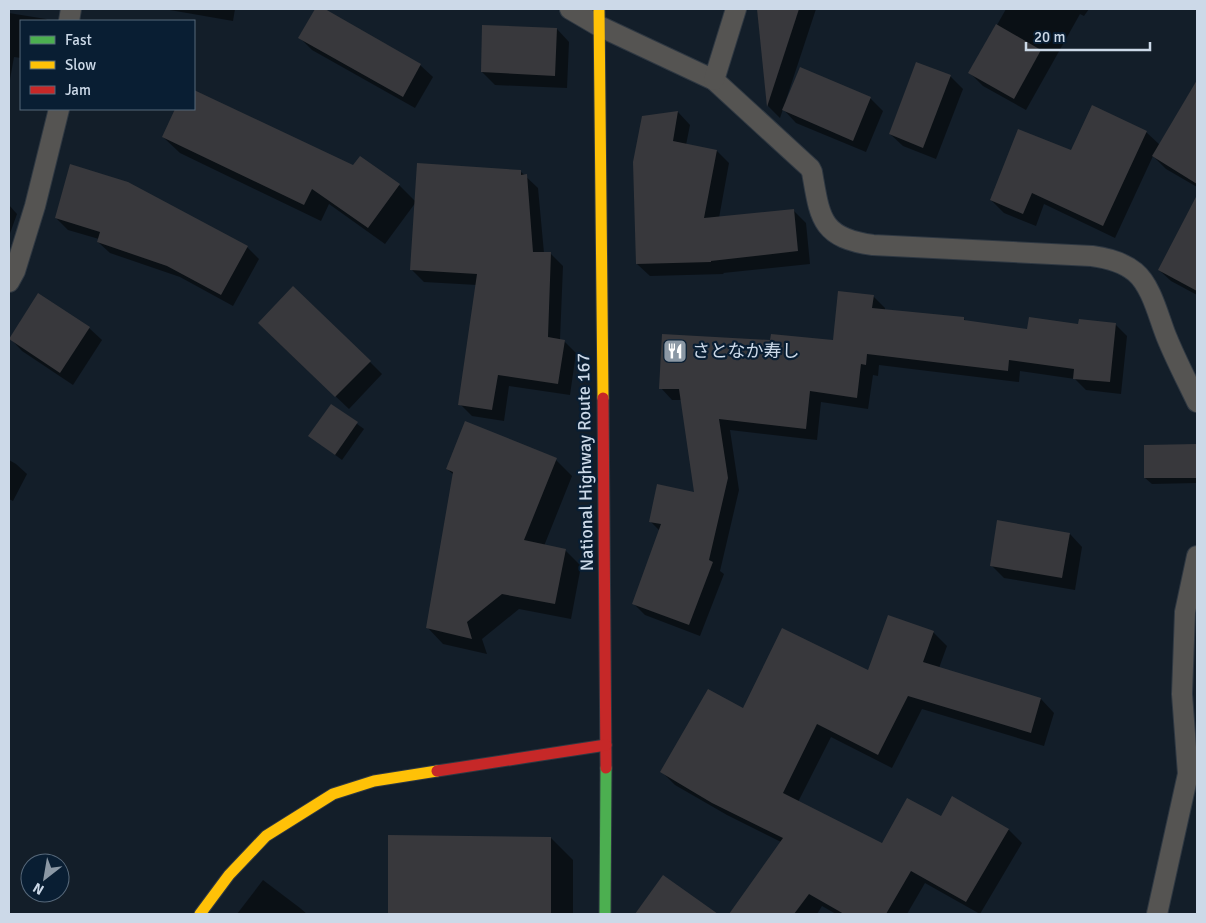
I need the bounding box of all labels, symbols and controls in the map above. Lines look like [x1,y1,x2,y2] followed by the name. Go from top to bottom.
[20,20,195,110] legend
[1026,20,1150,52] scale bar
[1034,28,1065,46] text: 20 m
[65,31,92,49] text: Fast
[65,56,96,74] text: Slow
[65,81,91,99] text: Jam
[662,338,688,364] restaurant icon: さとなか寿し
[692,340,799,362] place label: さとなか寿し
[572,353,598,571] street label: National Highway Route 167
[20,853,70,903] north arrow
[30,879,47,899] text: N

